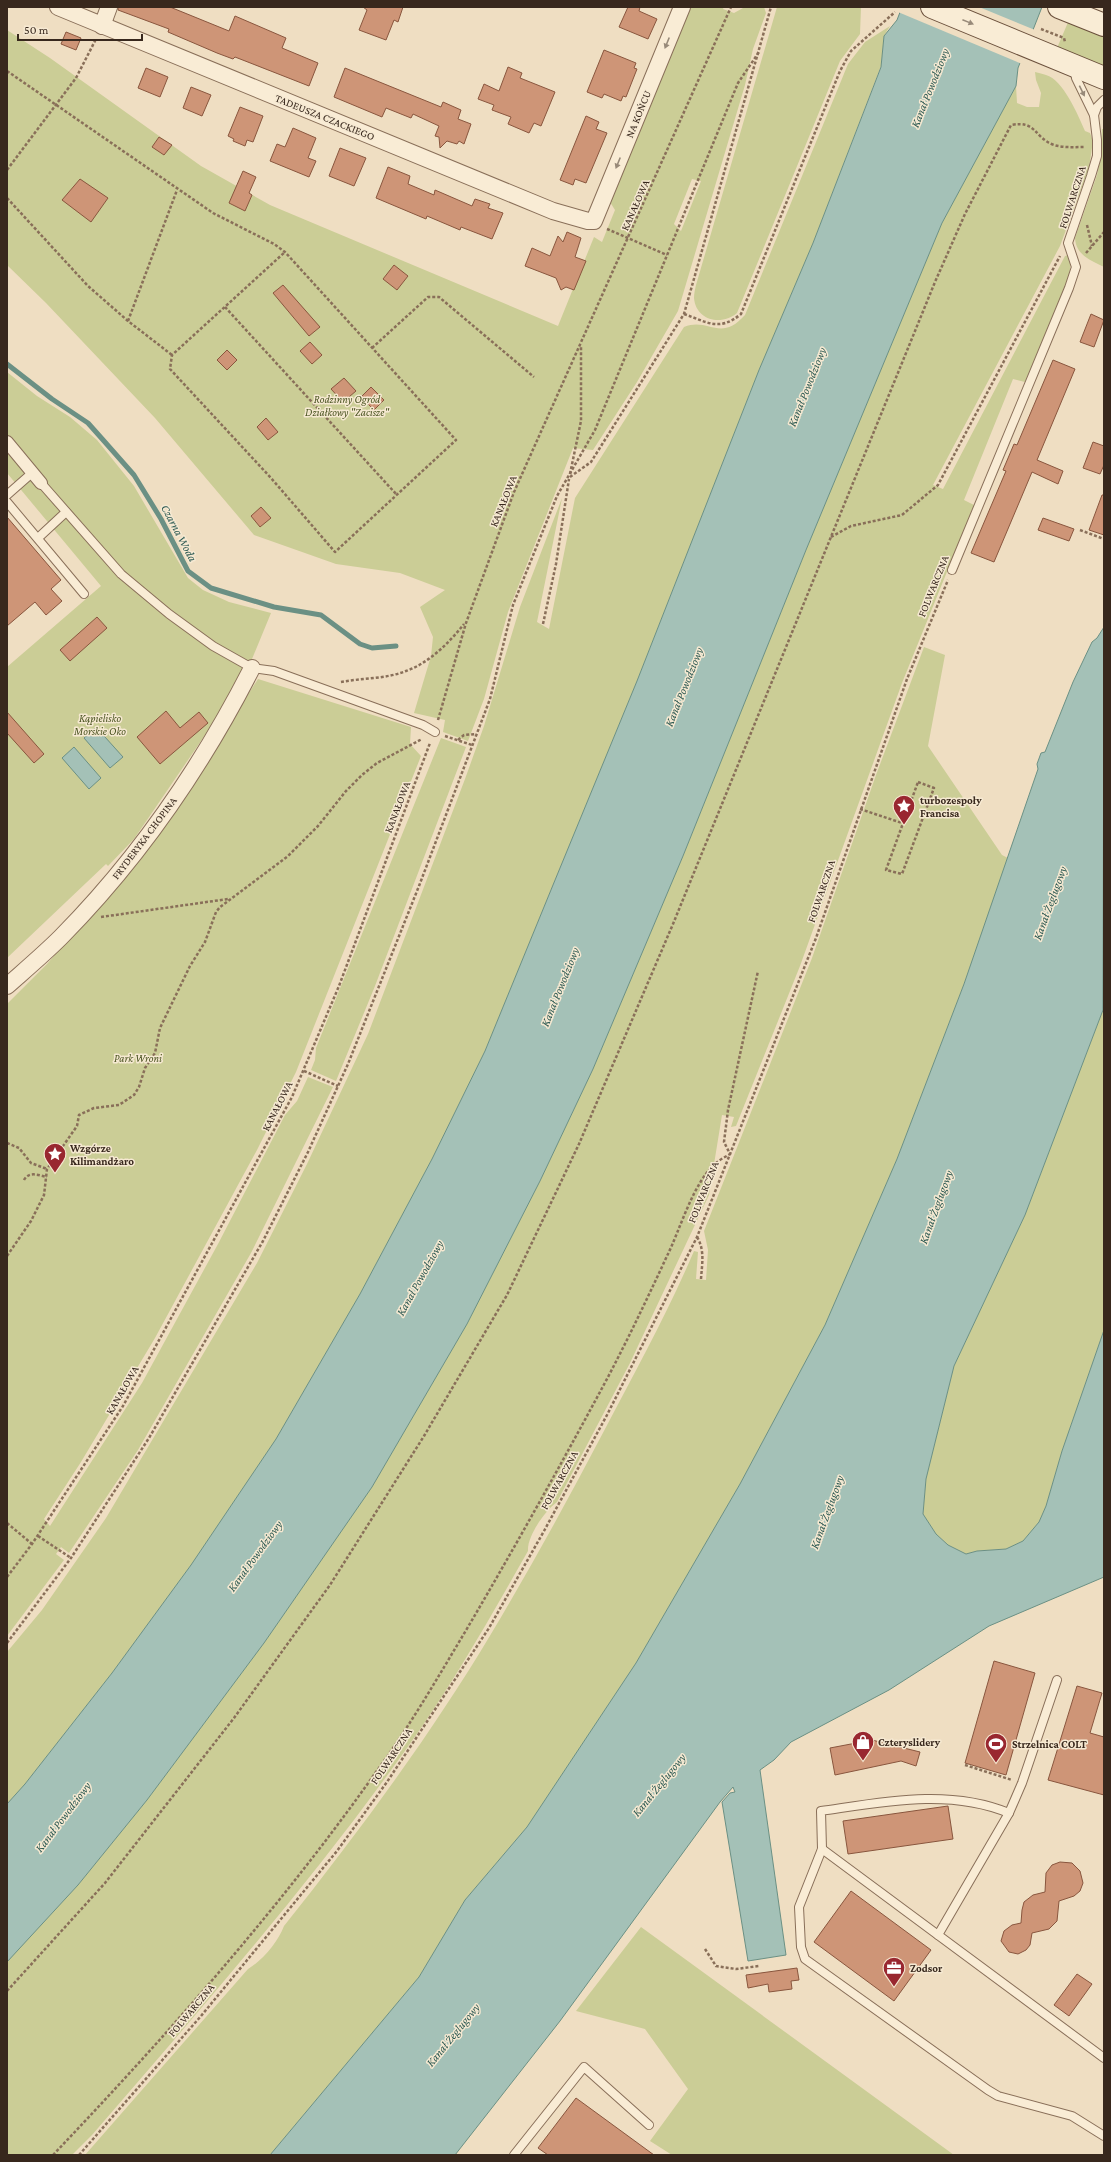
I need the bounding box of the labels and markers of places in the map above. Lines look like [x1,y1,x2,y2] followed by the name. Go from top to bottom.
[891,793,917,826] place icon: turbozespoły Francisa
[920,794,982,819] place label: turbozespoły Francisa
[42,1141,68,1174] place icon: Wzgórze Kilimandżaro
[69,1142,134,1167] place label: Wzgórze Kilimandżaro
[850,1729,876,1762] shop icon: Czteryslidery
[983,1731,1009,1764] sports icon: Strzelnica COLT
[878,1736,941,1748] place label: Czteryslidery
[1012,1738,1087,1750] place label: Strzelnica COLT
[881,1955,907,1988] office icon: Zodsor
[910,1962,943,1974] place label: Zodsor

